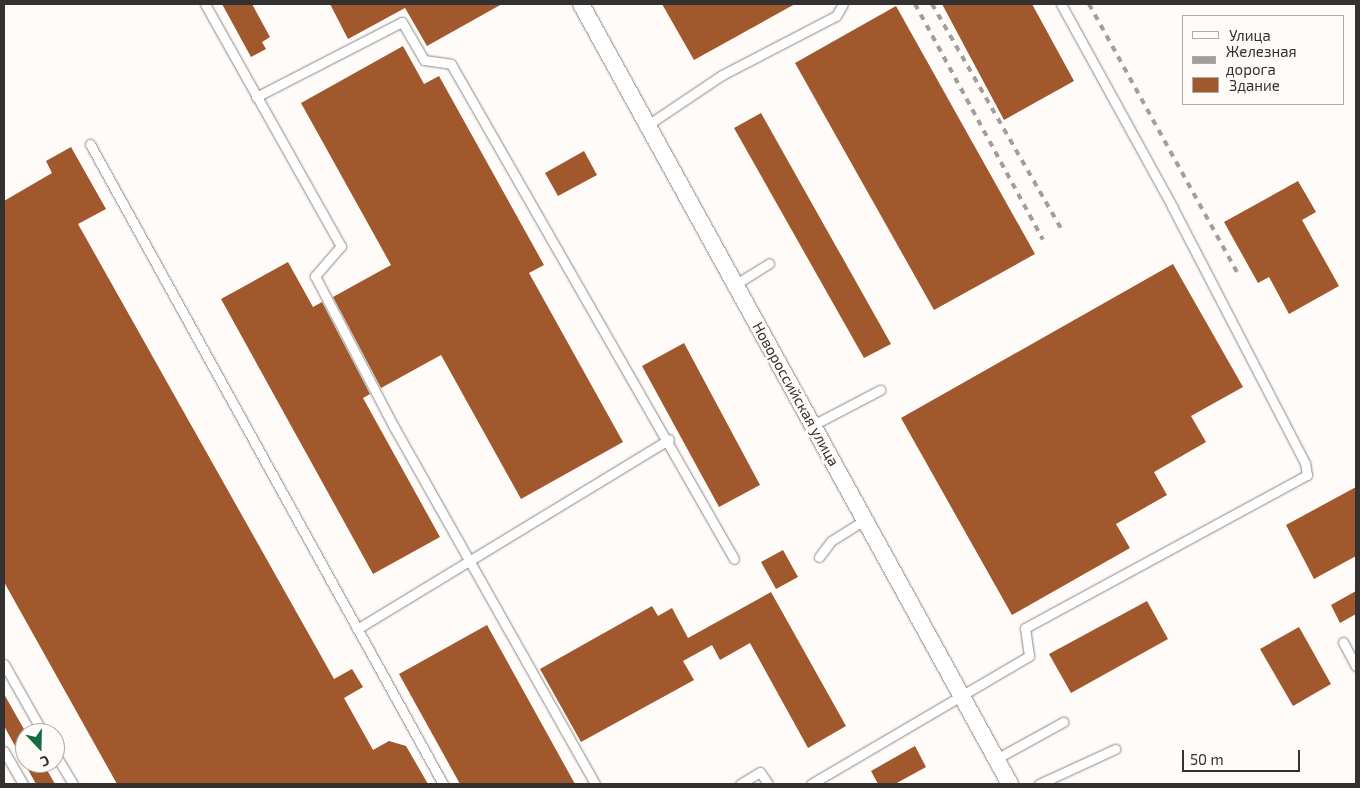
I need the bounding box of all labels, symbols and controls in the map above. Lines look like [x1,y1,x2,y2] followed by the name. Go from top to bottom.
[1182,15,1345,105] legend
[1229,26,1271,44] text: Улица
[1226,42,1297,78] text: Железная дорога
[1229,76,1280,94] text: Здание
[749,319,843,469] street label: Новороссийская улица
[15,723,65,773] north arrow
[1185,740,1302,772] scale bar
[1190,750,1224,768] text: 50 m
[38,752,52,771] text: С

